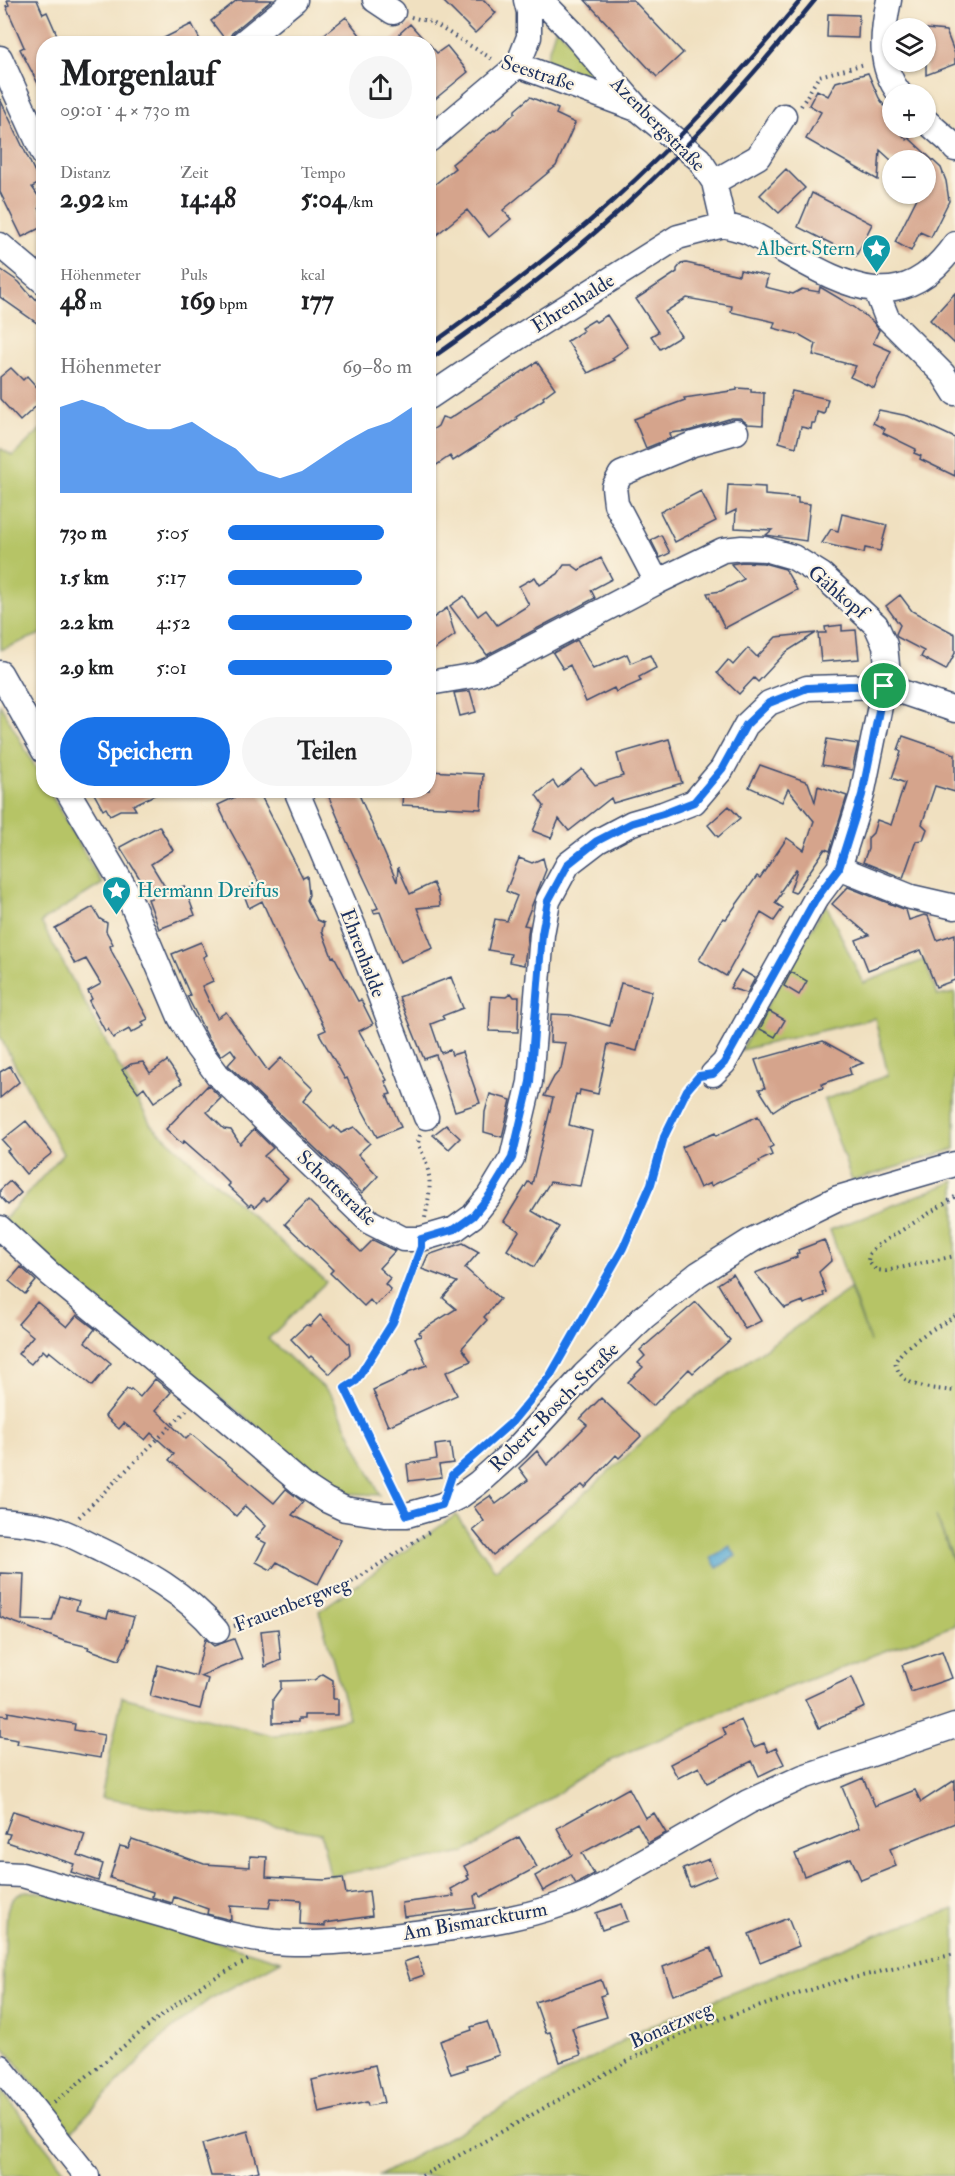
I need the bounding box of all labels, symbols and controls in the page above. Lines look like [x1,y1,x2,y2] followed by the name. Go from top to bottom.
[882,18,936,204] map controls
[882,18,936,72] button: layers
[498,49,578,97] street label: Seestraße
[60,54,216,95] text: Morgenlauf
[349,56,412,119] button: share
[604,70,711,177] street label: Azenbergstraße
[882,84,936,138] button: +
[60,97,190,122] text: 09:01 · 4 × 730 m
[882,150,936,204] button: −
[60,163,111,183] text: Distanz
[180,163,208,183] text: Zeit
[301,163,345,183] text: Tempo
[60,183,105,215] text: 2.92
[180,183,236,215] text: 14:48
[301,183,346,215] text: 5:04
[105,192,128,212] text: km
[346,192,373,212] text: /km
[860,232,892,274] place icon: Albert Stern
[756,236,855,261] place label: Albert Stern
[60,265,141,285] text: Höhenmeter
[180,265,208,285] text: Puls
[301,265,325,285] text: kcal
[527,268,619,338] street label: Ehrenhalde
[60,285,86,317] text: 48
[180,285,216,317] text: 169
[301,285,334,317] text: 177
[86,294,102,314] text: m
[216,294,248,314] text: bpm
[60,354,161,379] text: Höhenmeter
[342,354,412,379] text: 69–80 m
[60,520,107,545] text: 730 m
[156,520,189,545] text: 5:05
[802,560,876,627] street label: Gähkopf
[60,565,109,590] text: 1.5 km
[156,565,186,590] text: 5:17
[60,610,113,635] text: 2.2 km
[156,610,191,635] text: 4:52
[60,655,114,680] text: 2.9 km
[156,655,187,680] text: 5:01
[858,660,909,711] pin
[867,669,900,702] icon: arrive
[60,717,230,786] button: Speichern
[242,717,412,786] button: Teilen
[100,874,132,916] place icon: Hermann Dreifus
[137,878,279,903] place label: Hermann Dreifus
[335,905,391,1001] street label: Ehrenhalde
[292,1145,382,1231] street label: Schottstraße
[484,1337,624,1477] street label: Robert-Bosch-Straße
[230,1570,355,1638] street label: Frauenbergweg
[400,1896,550,1946] street label: Am Bismarckturm
[626,1995,717,2054] street label: Bonatzweg

